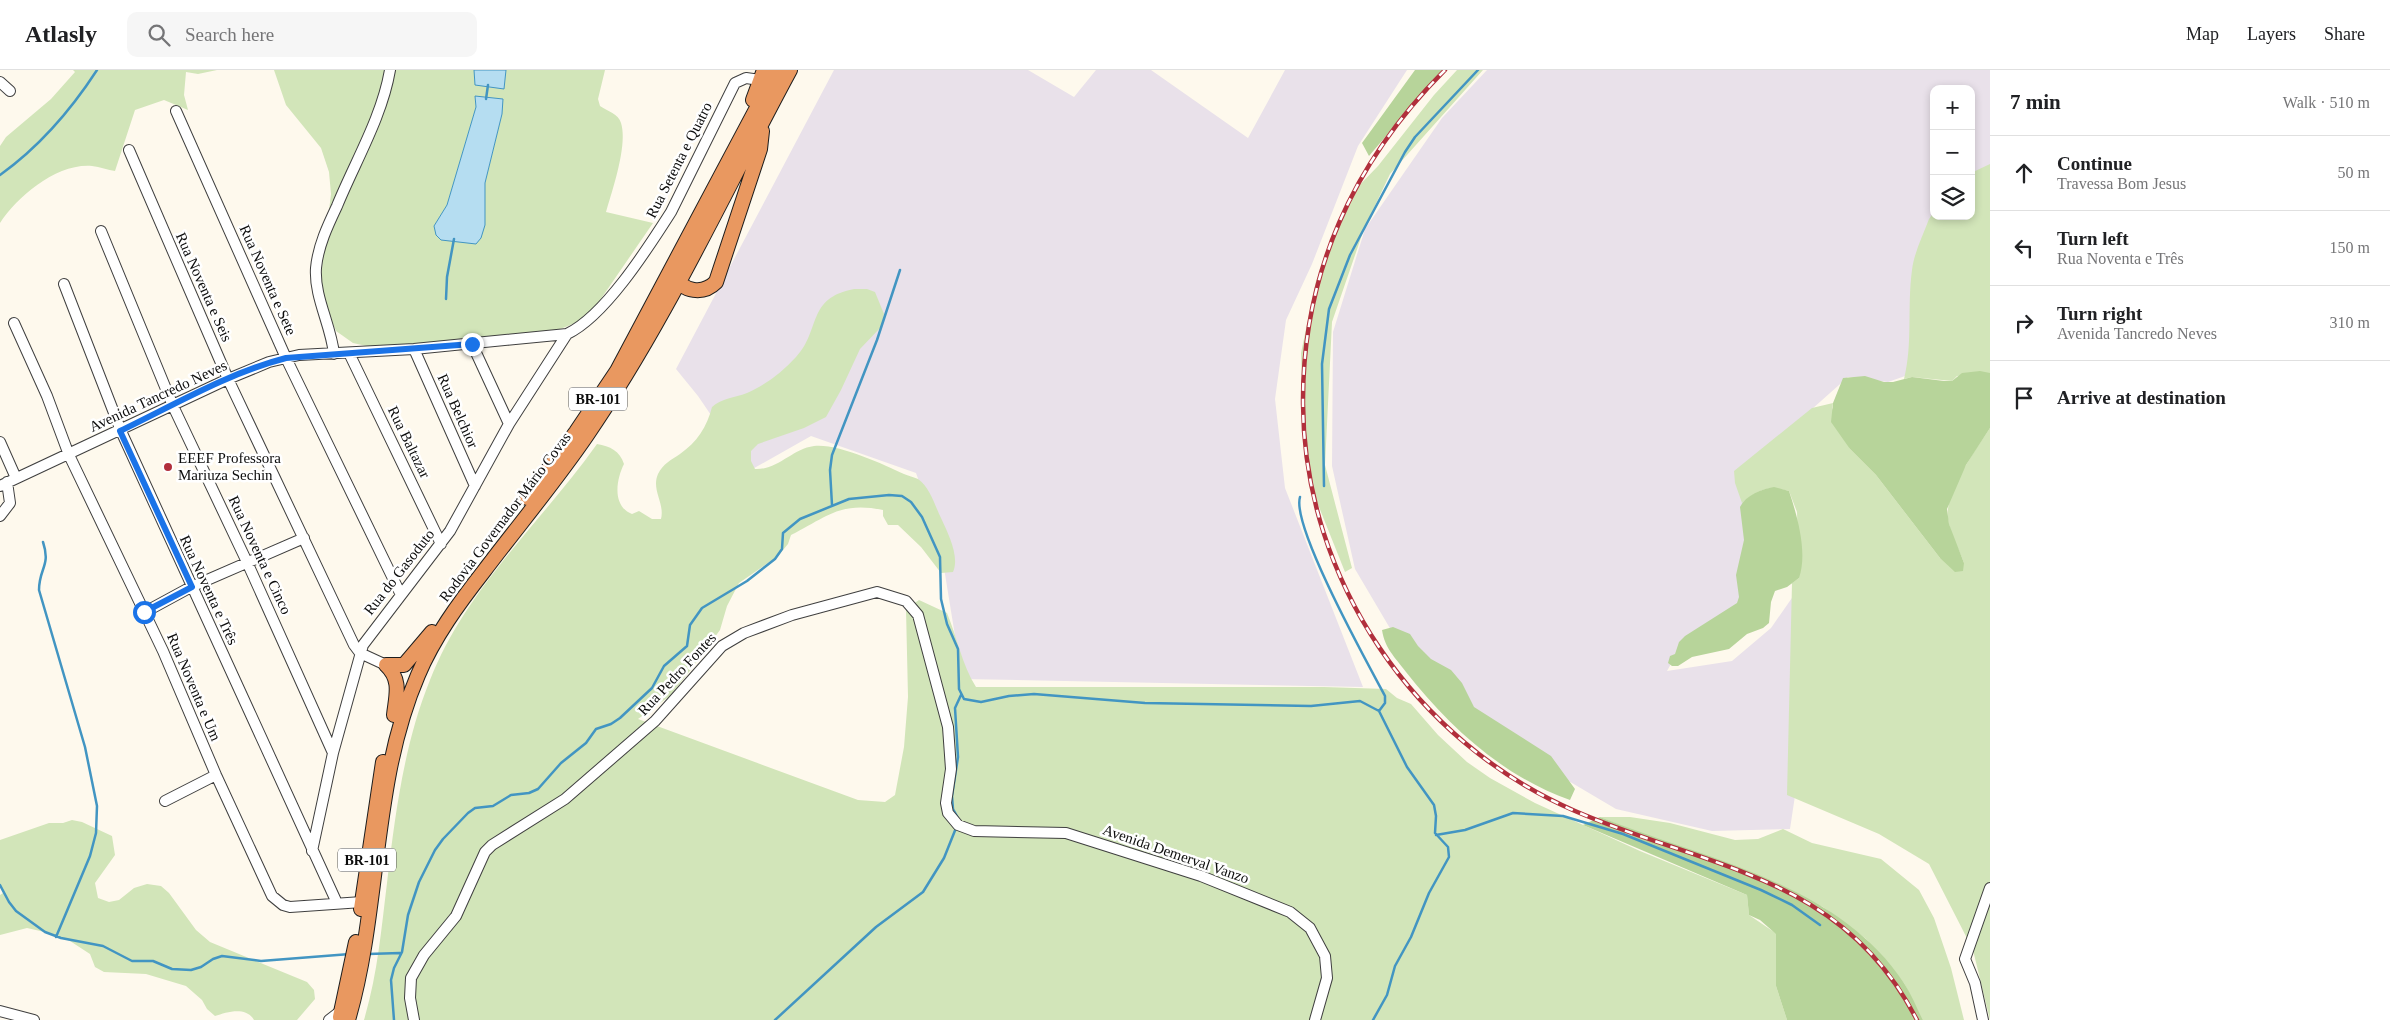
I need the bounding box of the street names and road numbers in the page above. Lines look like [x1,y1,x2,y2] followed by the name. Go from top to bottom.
[643,99,715,221] street label: Rua Setenta e Quatro
[237,223,300,338] street label: Rua Noventa e Sete
[173,230,235,344] street label: Rua Noventa e Seis
[87,357,230,435] street label: Avenida Tancredo Neves
[435,371,481,451] street label: Rua Belchior
[569,388,627,410] road number: BR-101
[385,403,433,481] street label: Rua Baltazar
[436,429,574,605] street label: Rodovia Governador Mário Covas
[226,493,294,617] street label: Rua Noventa e Cinco
[361,526,437,618] street label: Rua do Gasoduto
[177,533,241,647] street label: Rua Noventa e Três
[635,629,719,718] street label: Rua Pedro Fontes
[164,631,224,744] street label: Rua Noventa e Um
[1101,821,1251,887] street label: Avenida Demerval Vanzo
[338,848,396,872] road number: BR-101

